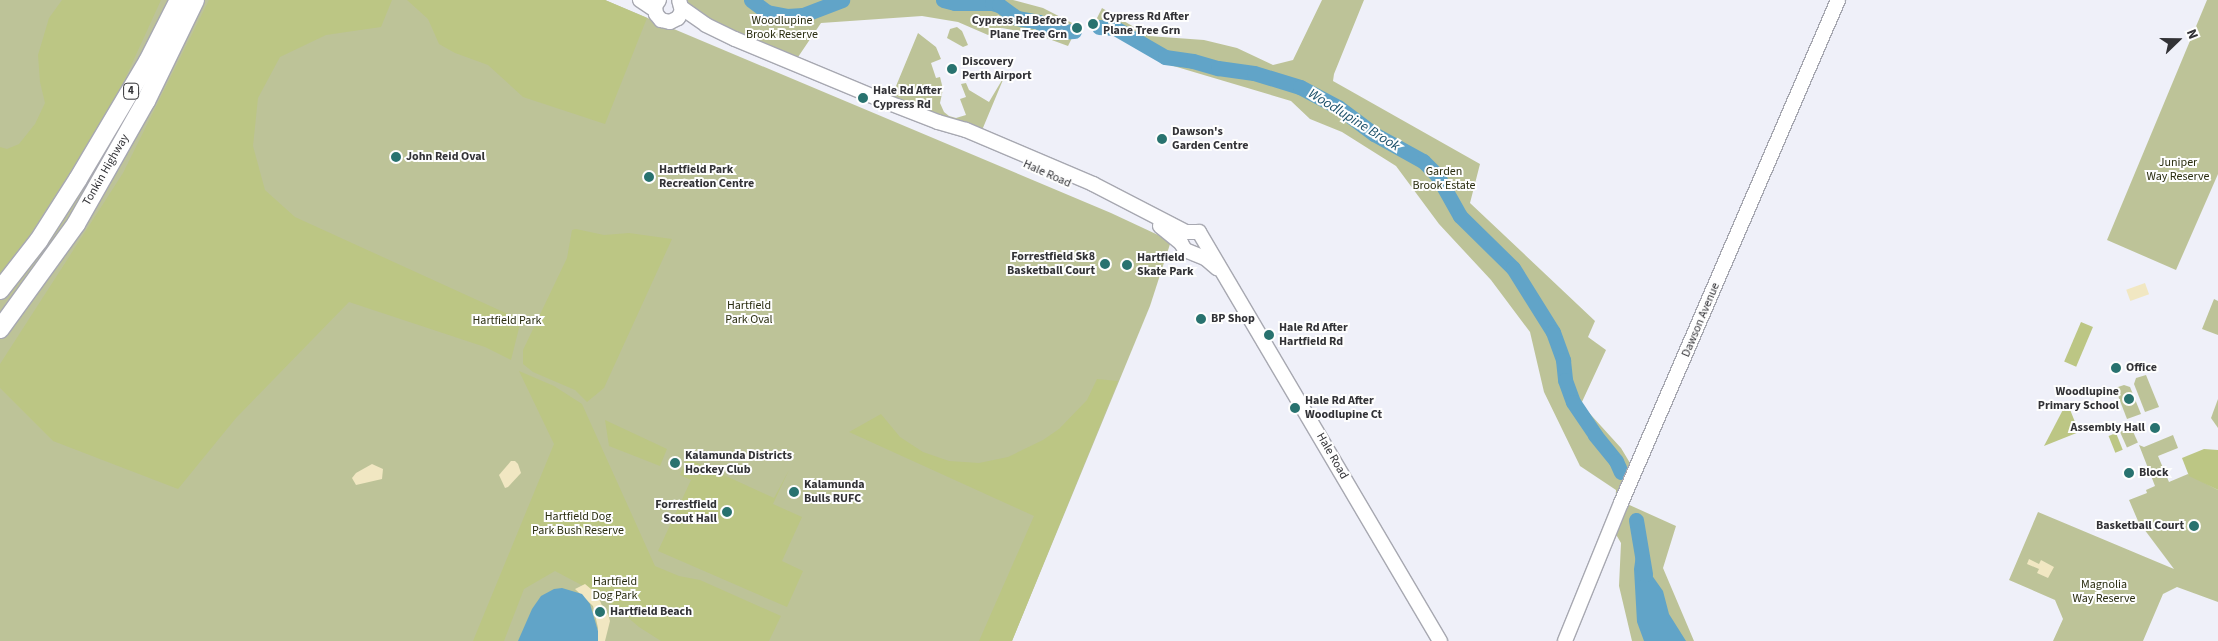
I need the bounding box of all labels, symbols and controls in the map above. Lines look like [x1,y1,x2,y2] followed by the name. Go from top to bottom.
[1103,10,1189,38] place label: Cypress Rd After Plane Tree Grn
[746,14,818,42] park label: Woodlupine Brook Reserve
[972,14,1067,42] place label: Cypress Rd Before Plane Tree Grn
[2153,15,2203,65] north arrow
[1087,18,1099,30] marker: Cypress Rd After Plane Tree Grn
[1071,22,1083,34] marker: Cypress Rd Before Plane Tree Grn
[2181,26,2203,42] text: N
[962,55,1032,83] place label: Discovery Perth Airport
[946,63,958,75] marker: Discovery Perth Airport
[122,82,140,100] road number: 4
[873,84,942,112] place label: Hale Rd After Cypress Rd
[1305,85,1403,155] water label: Woodlupine Brook
[857,92,869,104] marker: Hale Rd After Cypress Rd
[1172,125,1249,153] place label: Dawson's Garden Centre
[80,132,132,208] street label: Tonkin Highway
[1156,133,1168,145] marker: Dawson's Garden Centre
[406,150,485,164] place label: John Reid Oval
[390,151,402,163] marker: John Reid Oval
[2147,156,2209,184] park label: Juniper Way Reserve
[1021,157,1073,191] street label: Hale Road
[659,163,754,191] place label: Hartfield Park Recreation Centre
[1412,165,1476,193] park label: Garden Brook Estate
[643,171,655,183] marker: Hartfield Park Recreation Centre
[1007,250,1095,278] place label: Forrestfield Sk8 Basketball Court
[1137,251,1194,279] place label: Hartfield Skate Park
[1099,258,1111,270] marker: Forrestfield Sk8 Basketball Court
[1121,259,1133,271] marker: Hartfield Skate Park
[1679,281,1723,359] street label: Dawson Avenue
[725,299,773,327] park label: Hartfield Park Oval
[1211,312,1255,326] place label: BP Shop
[1195,313,1207,325] marker: BP Shop
[473,314,541,328] park label: Hartfield Park
[1279,321,1348,349] place label: Hale Rd After Hartfield Rd
[1263,329,1275,341] marker: Hale Rd After Hartfield Rd
[2126,361,2157,375] place label: Office
[2110,362,2122,374] marker: Office
[2038,385,2119,413] place label: Woodlupine Primary School
[2123,393,2135,405] marker: Woodlupine Primary School
[1305,394,1382,422] place label: Hale Rd After Woodlupine Ct
[1289,402,1301,414] marker: Hale Rd After Woodlupine Ct
[2071,421,2145,435] place label: Assembly Hall
[2149,422,2161,434] marker: Assembly Hall
[1313,430,1351,482] street label: Hale Road
[685,449,792,477] place label: Kalamunda Districts Hockey Club
[669,457,681,469] marker: Kalamunda Districts Hockey Club
[2139,466,2169,480] place label: Block
[2123,467,2135,479] marker: Block
[804,478,865,506] place label: Kalamunda Bulls RUFC
[788,486,800,498] marker: Kalamunda Bulls RUFC
[655,498,717,526] place label: Forrestfield Scout Hall
[721,506,733,518] marker: Forrestfield Scout Hall
[532,510,624,538] park label: Hartfield Dog Park Bush Reserve
[2096,519,2184,533] place label: Basketball Court
[2188,520,2200,532] marker: Basketball Court
[593,575,637,603] park label: Hartfield Dog Park
[2073,578,2135,606] park label: Magnolia Way Reserve
[610,605,692,619] place label: Hartfield Beach
[594,606,606,618] marker: Hartfield Beach

